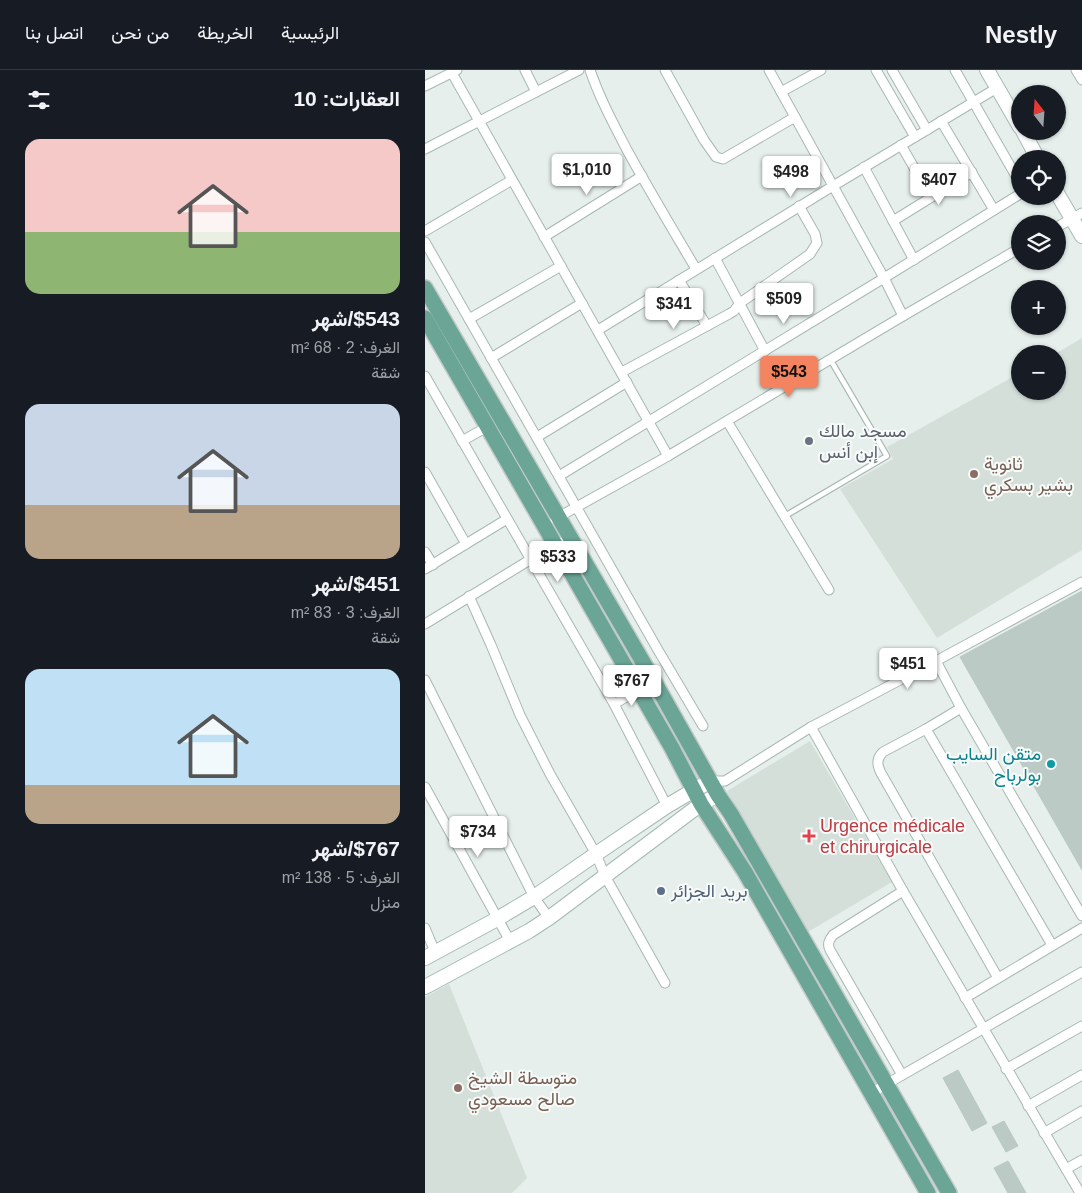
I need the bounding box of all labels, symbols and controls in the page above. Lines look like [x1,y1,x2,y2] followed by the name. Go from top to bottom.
[985,21,1057,48] text: Nestly
[25,23,83,43] text: اتصل بنا
[111,23,169,43] text: من نحن
[197,23,253,43] text: الخريطة
[281,23,339,43] text: الرئيسية
[1011,85,1066,140] north arrow
[1011,85,1066,400] map controls
[25,86,53,114] icon: filters
[293,87,400,110] text: العقارات: 10
[1011,150,1066,205] button: locate
[546,154,628,196] pin: $1,010
[761,156,821,198] pin: $498
[563,161,611,178] text: $1,010
[773,163,809,180] text: $498
[909,164,969,206] pin: $407
[168,171,258,261] icon: home
[921,171,957,188] text: $407
[1011,215,1066,270] button: layers
[1011,280,1066,335] button: +
[754,282,814,325] pin: $509
[644,288,704,330] pin: $341
[766,290,802,307] text: $509
[656,295,692,312] text: $341
[312,307,400,330] text: $543/شهر
[291,339,400,356] text: الغرف: 2 · 68 m²
[1011,345,1066,400] button: −
[759,356,819,398] pin: $543
[771,363,807,380] text: $543
[371,364,400,381] text: شقة
[819,421,907,464] place label: مسجد مالك إبن أنس
[803,435,815,447] marker: مسجد مالك إبن أنس
[168,436,258,526] icon: home
[984,454,1073,500] place label: ثانوية بشير بسكري
[968,468,980,480] marker: ثانوية بشير بسكري
[528,540,588,583] pin: $533
[540,548,576,565] text: $533
[312,572,400,595] text: $451/شهر
[291,604,400,621] text: الغرف: 3 · 83 m²
[371,629,400,646] text: شقة
[878,648,938,690] pin: $451
[890,655,926,672] text: $451
[602,664,662,707] pin: $767
[614,672,650,689] text: $767
[168,701,258,791] icon: home
[946,744,1041,787] place label: متقن السايب بولرباح
[1045,758,1057,770] marker: متقن السايب بولرباح
[448,816,508,858] pin: $734
[820,816,965,857] place label: Urgence médicale et chirurgicale
[460,823,496,840] text: $734
[802,829,816,843] marker: Urgence médicale et chirurgicale
[312,837,400,860] text: $767/شهر
[282,869,400,886] text: الغرف: 5 · 138 m²
[670,881,747,902] place label: بريد الجزائر
[655,885,667,897] marker: بريد الجزائر
[370,894,400,911] text: منزل
[468,1068,577,1114] place label: متوسطة الشيخ صالح مسعودي
[452,1082,464,1094] marker: متوسطة الشيخ صالح مسعودي

